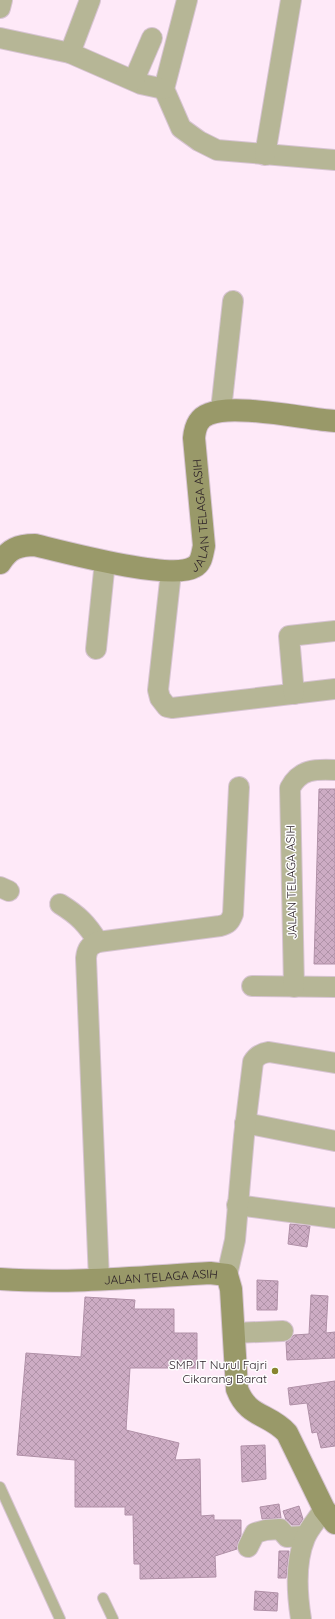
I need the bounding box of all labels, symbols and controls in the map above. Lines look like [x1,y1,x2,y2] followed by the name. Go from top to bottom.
[188,458,212,575] street label: JALAN TELAGA ASIH
[283,825,299,939] street label: JALAN TELAGA ASIH
[103,1265,219,1287] street label: JALAN TELAGA ASIH
[169,1357,267,1386] place label: SMP IT Nurul Fajri Cikarang Barat
[270,1366,280,1376] marker: SMP IT Nurul Fajri Cikarang Barat

